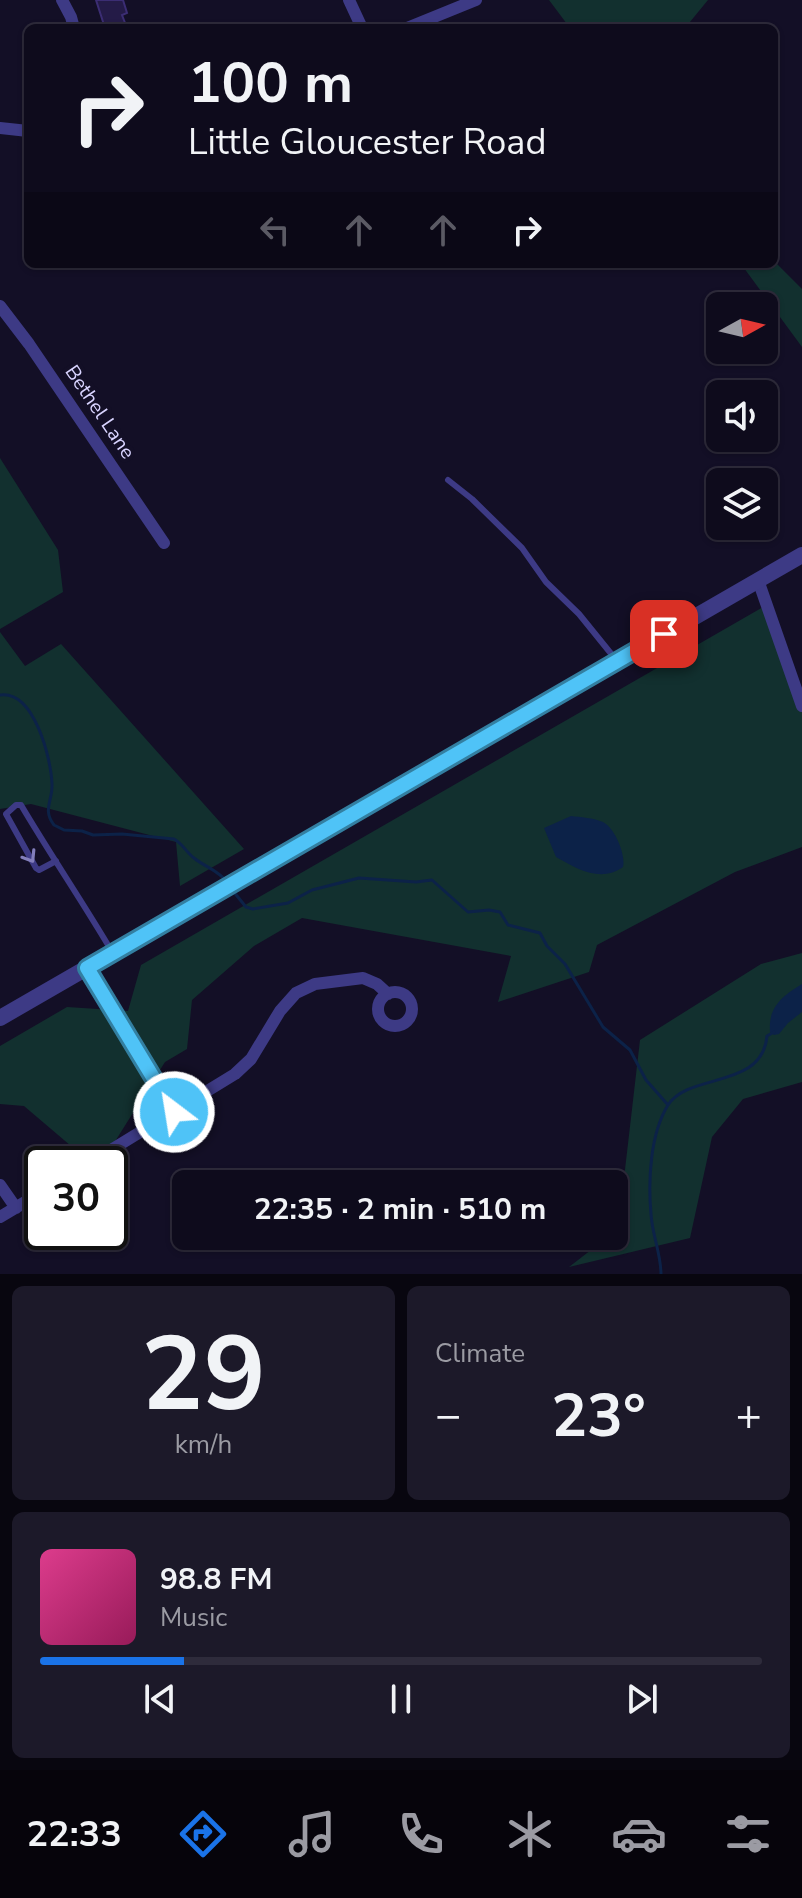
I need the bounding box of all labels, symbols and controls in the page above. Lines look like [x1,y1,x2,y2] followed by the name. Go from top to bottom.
[188,45,353,122] text: 100 m
[56,56,160,160] icon: right
[188,118,546,167] text: Little Gloucester Road
[253,208,297,252] icon: left
[337,208,381,252] icon: ahead
[421,208,465,252] icon: ahead
[505,208,549,252] icon: right
[706,292,778,364] north arrow
[706,292,778,540] map controls
[59,360,141,464] street label: Bethel Lane
[706,380,778,452] button: sound
[706,468,778,540] button: layers
[630,600,698,668] pin
[642,612,686,656] icon: arrive
[20,848,36,863] one-way arrow
[132,1070,216,1154] position arrow
[24,1146,128,1250] speed limit sign: 30
[254,1189,546,1230] text: 22:35 · 2 min · 510 m
[141,1304,266,1446] text: 29
[435,1336,525,1371] text: Climate
[551,1375,646,1457] text: 23°
[435,1386,461,1446] text: −
[736,1386,762,1446] text: +
[175,1427,232,1462] text: km/h
[160,1559,272,1600] text: 98.8 FM
[160,1600,227,1635] text: Music
[138,1677,182,1721] icon: previous
[379,1677,423,1721] icon: pause
[620,1677,664,1721] icon: next
[175,1806,231,1862] icon: directions
[284,1806,340,1862] icon: music
[393,1806,449,1862] icon: phone
[502,1806,558,1862] icon: climate
[611,1806,667,1862] icon: car
[720,1806,776,1862] icon: filters
[26,1810,122,1859] text: 22:33

